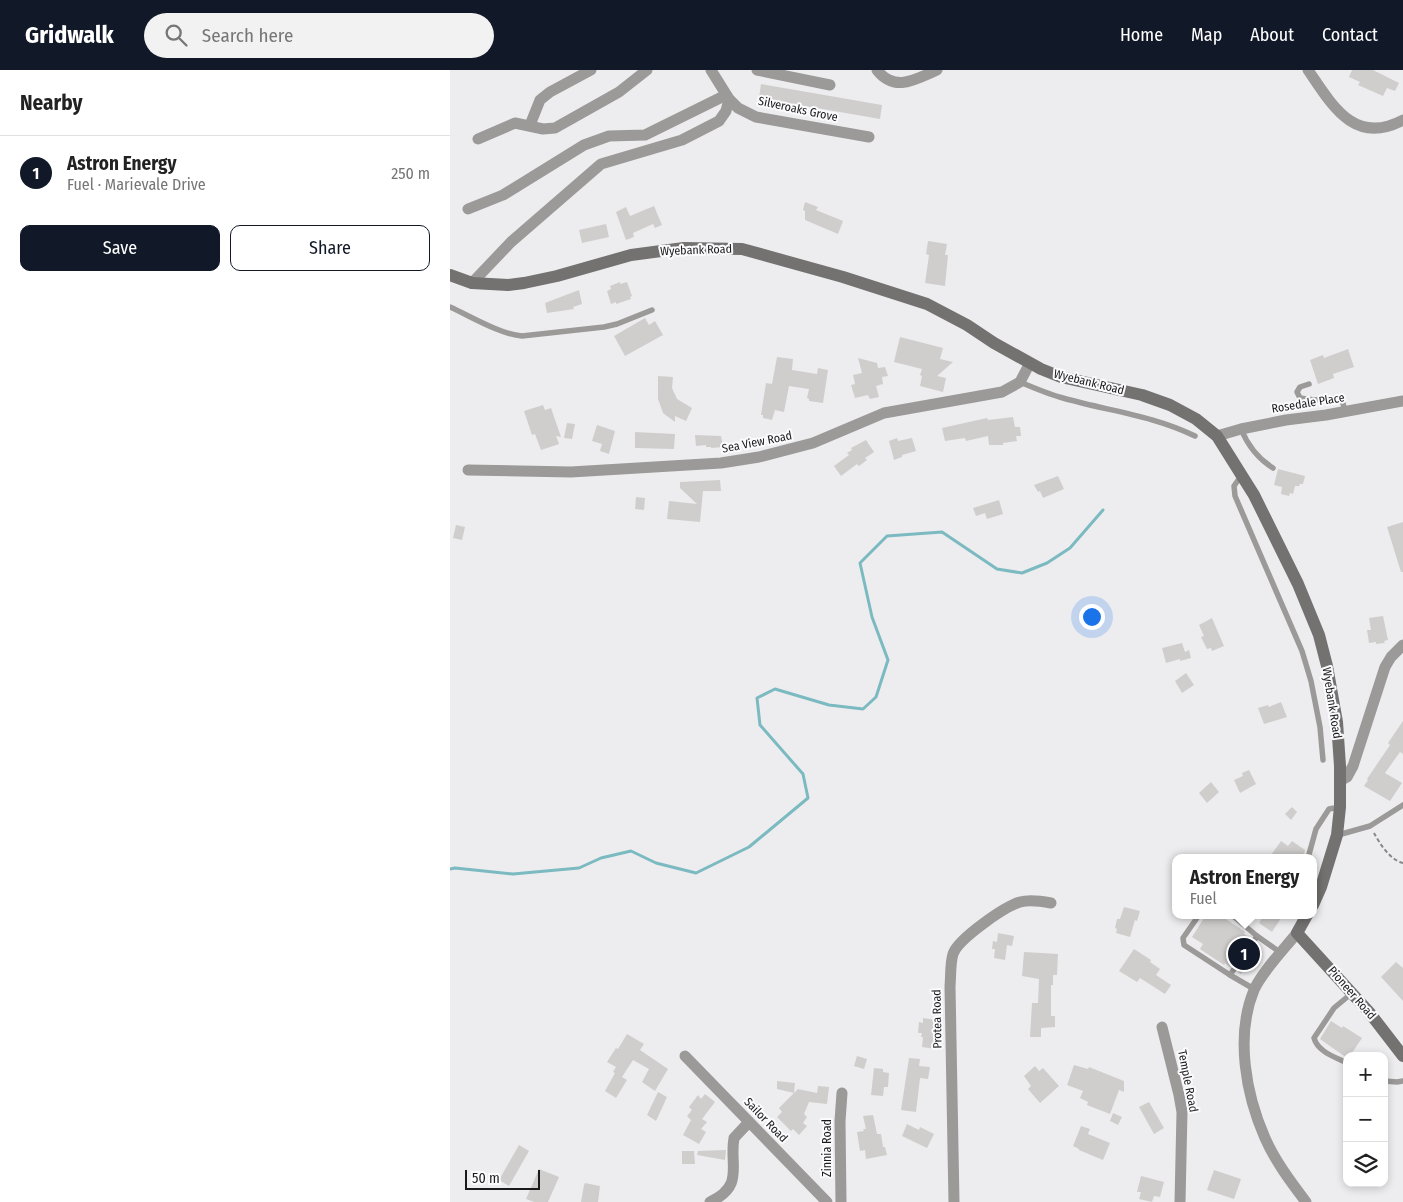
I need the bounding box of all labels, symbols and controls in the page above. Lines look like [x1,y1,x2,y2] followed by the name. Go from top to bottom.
[144,13,494,58] search box
[25,21,114,49] text: Gridwalk
[162,21,190,49] icon: search
[202,24,293,47] text: Search here
[1120,24,1163,46] text: Home
[1191,24,1222,46] text: Map
[1250,24,1294,46] text: About
[1322,24,1378,46] text: Contact
[20,90,82,116] text: Nearby
[757,94,839,124] street label: Silveroaks Grove
[67,152,176,175] text: Astron Energy
[33,164,39,183] text: 1
[391,164,430,183] text: 250 m
[67,175,206,194] text: Fuel · Marievale Drive
[20,225,220,271] button: Save
[230,225,430,271] button: Share
[660,242,732,258] street label: Wyebank Road
[1052,366,1126,398] street label: Wyebank Road
[1270,390,1346,416] street label: Rosedale Place
[721,428,793,456] street label: Sea View Road
[1079,604,1105,630] your location
[1319,666,1345,740] street label: Wyebank Road
[1172,854,1317,919] popup
[1190,866,1299,889] text: Astron Energy
[1190,889,1217,908] text: Fuel
[1228,935,1260,973] pin: 1
[1325,964,1379,1022] street label: Pioneer Road
[929,989,945,1049] street label: Protea Road
[1175,1049,1201,1113] street label: Temple Road
[1343,1052,1388,1187] map controls
[1343,1052,1388,1097] button: +
[741,1095,791,1145] street label: Sailor Road
[1343,1097,1388,1142] button: −
[820,1119,834,1177] street label: Zinnia Road
[1343,1142,1388,1187] button: layers
[465,1167,540,1190] scale bar
[472,1170,500,1187] text: 50 m

